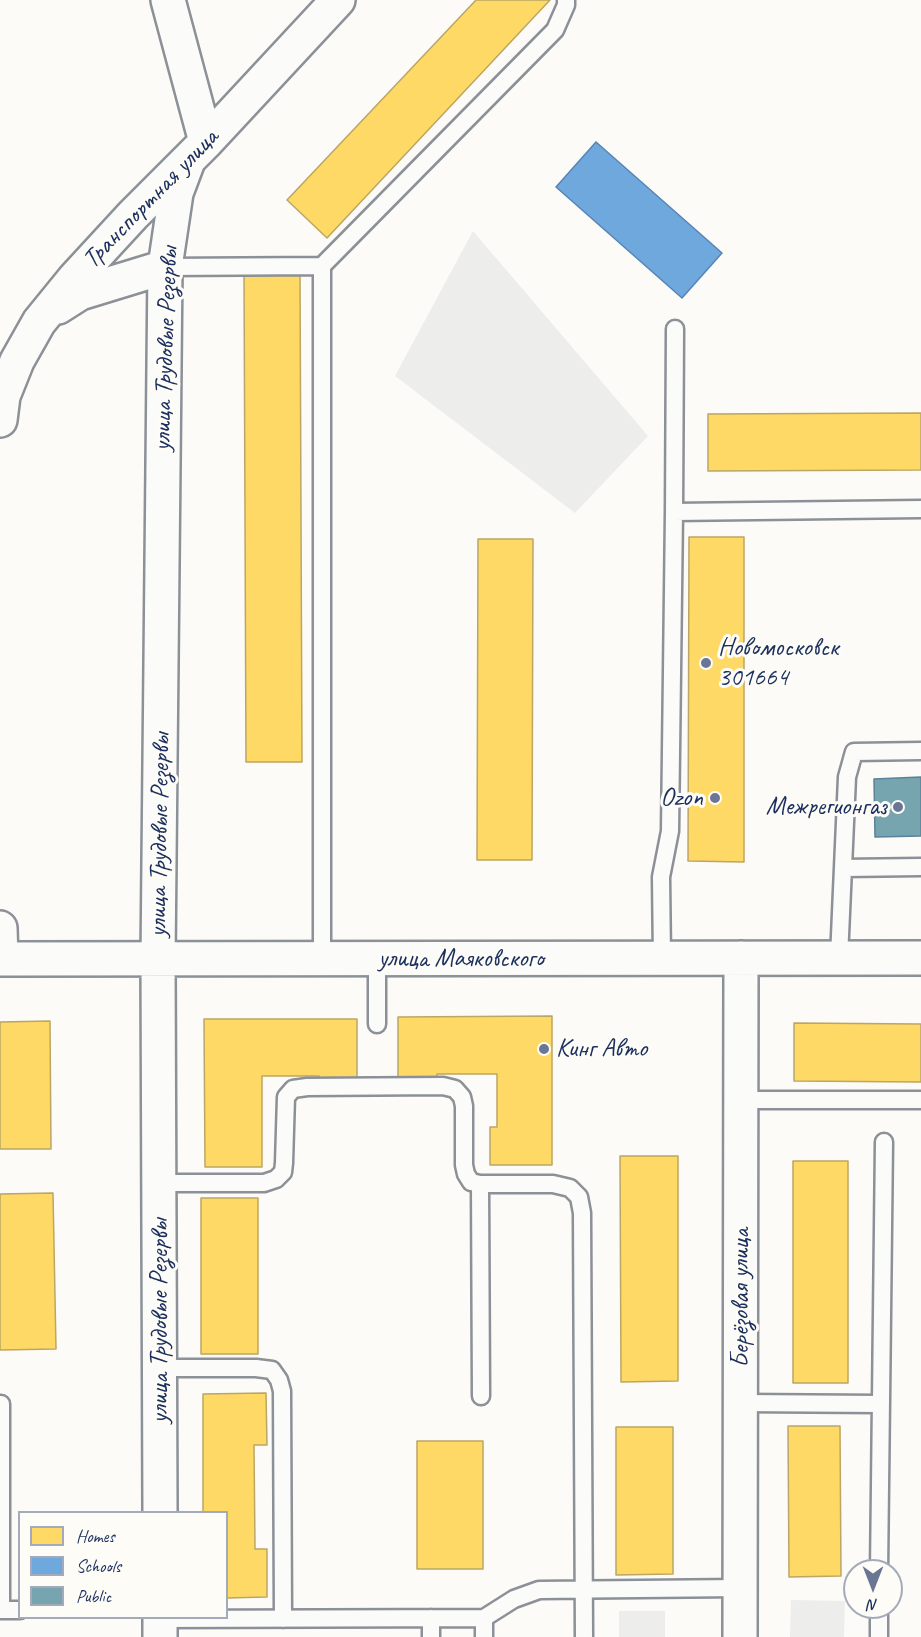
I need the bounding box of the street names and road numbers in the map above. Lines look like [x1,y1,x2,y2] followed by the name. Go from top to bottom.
[77,123,225,275] street label: Транспортная улица
[147,246,185,452] street label: улица Трудовые Резервы
[143,732,177,938] street label: улица Трудовые Резервы
[378,943,544,975] street label: улица Маяковского
[144,1219,176,1423] street label: улица Трудовые Резервы
[725,1228,757,1368] street label: Берёзовая улица

